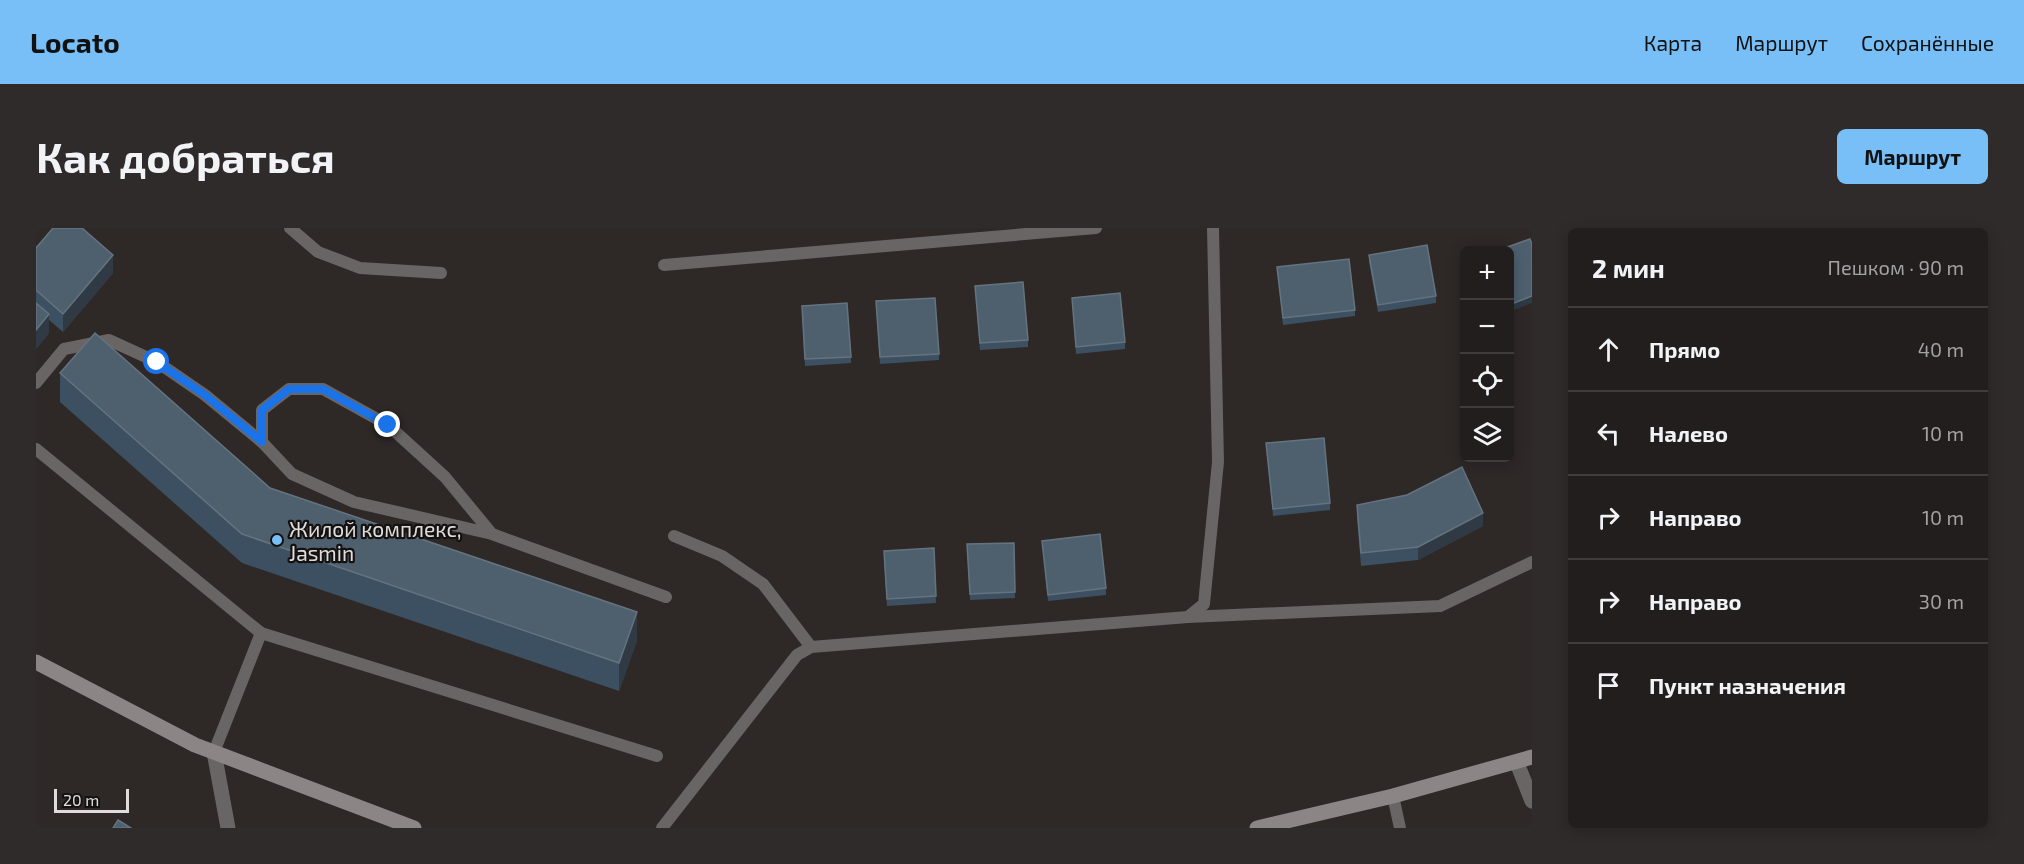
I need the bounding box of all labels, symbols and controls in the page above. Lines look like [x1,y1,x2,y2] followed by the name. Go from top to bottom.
[30,25,120,59] text: Locato
[1644,30,1702,55] text: Карта
[1735,30,1828,55] text: Маршрут
[1861,30,1994,55] text: Сохранённые
[1837,129,1988,184] button: Маршрут
[36,131,335,181] text: Как добраться
[1460,246,1514,462] map controls
[1460,246,1514,300] button: +
[1592,252,1665,283] text: 2 мин
[1828,255,1964,279] text: Пешком · 90 m
[1460,300,1514,354] button: −
[1592,333,1625,366] icon: ahead
[1649,336,1720,362] text: Прямо
[1918,337,1964,361] text: 40 m
[143,348,169,374] route start
[1460,354,1514,408] button: locate
[1460,408,1514,462] button: layers
[374,411,400,437] route end
[1592,417,1625,450] icon: left
[1649,420,1728,446] text: Налево
[1922,421,1964,445] text: 10 m
[1592,501,1625,534] icon: right
[1649,504,1742,530] text: Направо
[1922,505,1964,529] text: 10 m
[289,516,462,565] place label: Жилой комплекс, Jasmin
[270,533,284,547] marker: Жилой комплекс, Jasmin
[1592,585,1625,618] icon: right
[1649,588,1742,614] text: Направо
[1919,589,1964,613] text: 30 m
[1592,669,1625,702] icon: arrive
[1649,672,1846,698] text: Пункт назначения
[54,786,129,814] scale bar
[63,790,99,809] text: 20 m

